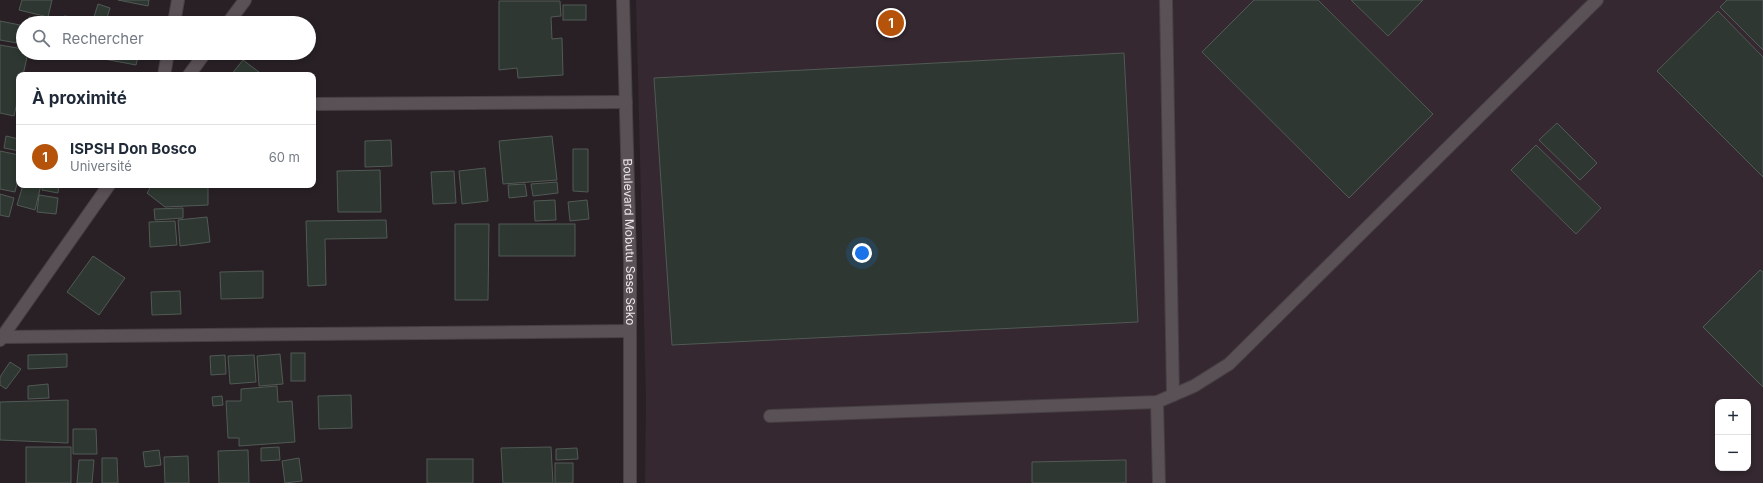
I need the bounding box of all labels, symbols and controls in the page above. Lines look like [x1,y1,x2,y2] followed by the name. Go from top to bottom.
[878,8,904,38] pin: 1
[16,16,316,60] search box
[30,27,52,49] icon: search
[62,29,144,48] text: Rechercher
[32,88,127,108] text: À proximité
[70,139,197,158] text: ISPSH Don Bosco
[42,149,48,165] text: 1
[269,149,300,165] text: 60 m
[70,158,132,174] text: Université
[620,158,638,325] street label: Boulevard Mobutu Sese Seko
[852,243,872,263] your location
[1715,399,1751,471] map controls
[1715,399,1751,435] button: +
[1715,435,1751,471] button: −

